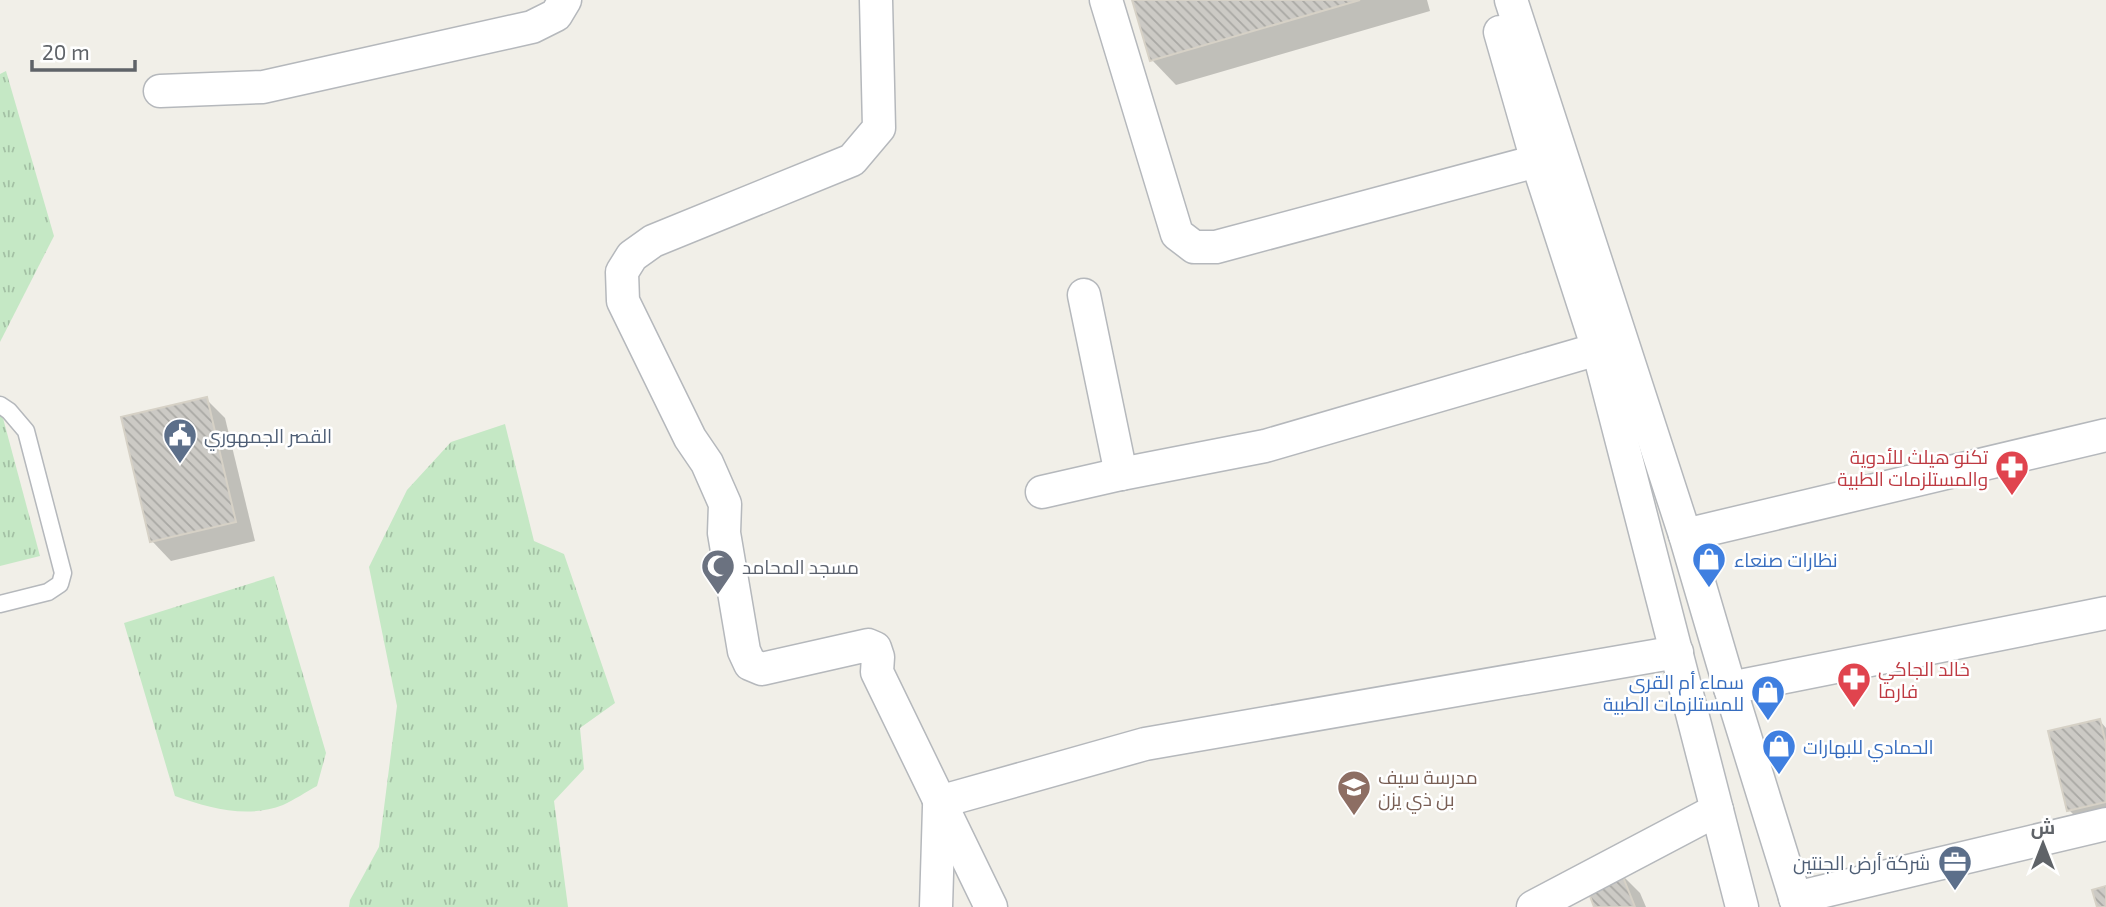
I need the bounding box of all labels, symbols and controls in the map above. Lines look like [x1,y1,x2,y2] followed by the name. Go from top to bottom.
[32,28,135,72] scale bar
[42,39,90,64] text: 20 m
[161,416,199,465] public building icon: القصر الجمهوري
[204,424,332,451] place label: القصر الجمهوري
[1837,445,1988,491] place label: تكنو هيلث للأدوية والمستلزمات الطبية
[1993,448,2031,497] pharmacy icon: تكنو هيلث للأدوية والمستلزمات الطبية
[1690,540,1728,589] shop icon: نظارات صنعاء
[699,547,737,596] mosque icon: مسجد المحامد
[1734,548,1837,572] place label: نظارات صنعاء
[742,555,859,578] place label: مسجد المحامد
[1878,657,1970,703] place label: خالد الجاكي فارما
[1835,660,1873,709] pharmacy icon: خالد الجاكي فارما
[1603,670,1744,716] place label: سماء أم القرى للمستلزمات الطبية
[1749,673,1787,722] shop icon: سماء أم القرى للمستلزمات الطبية
[1760,727,1798,776] shop icon: الحمادي للبهارات
[1803,735,1934,762] place label: الحمادي للبهارات
[1378,765,1478,814] place label: مدرسة سيف بن ذي يزن
[1335,768,1373,817] school or university icon: مدرسة سيف بن ذي يزن
[2008,809,2078,879] north arrow
[2031,815,2055,839] text: ش
[1936,843,1974,892] office icon: شركة أرض الجنتين
[1793,851,1930,875] place label: شركة أرض الجنتين

